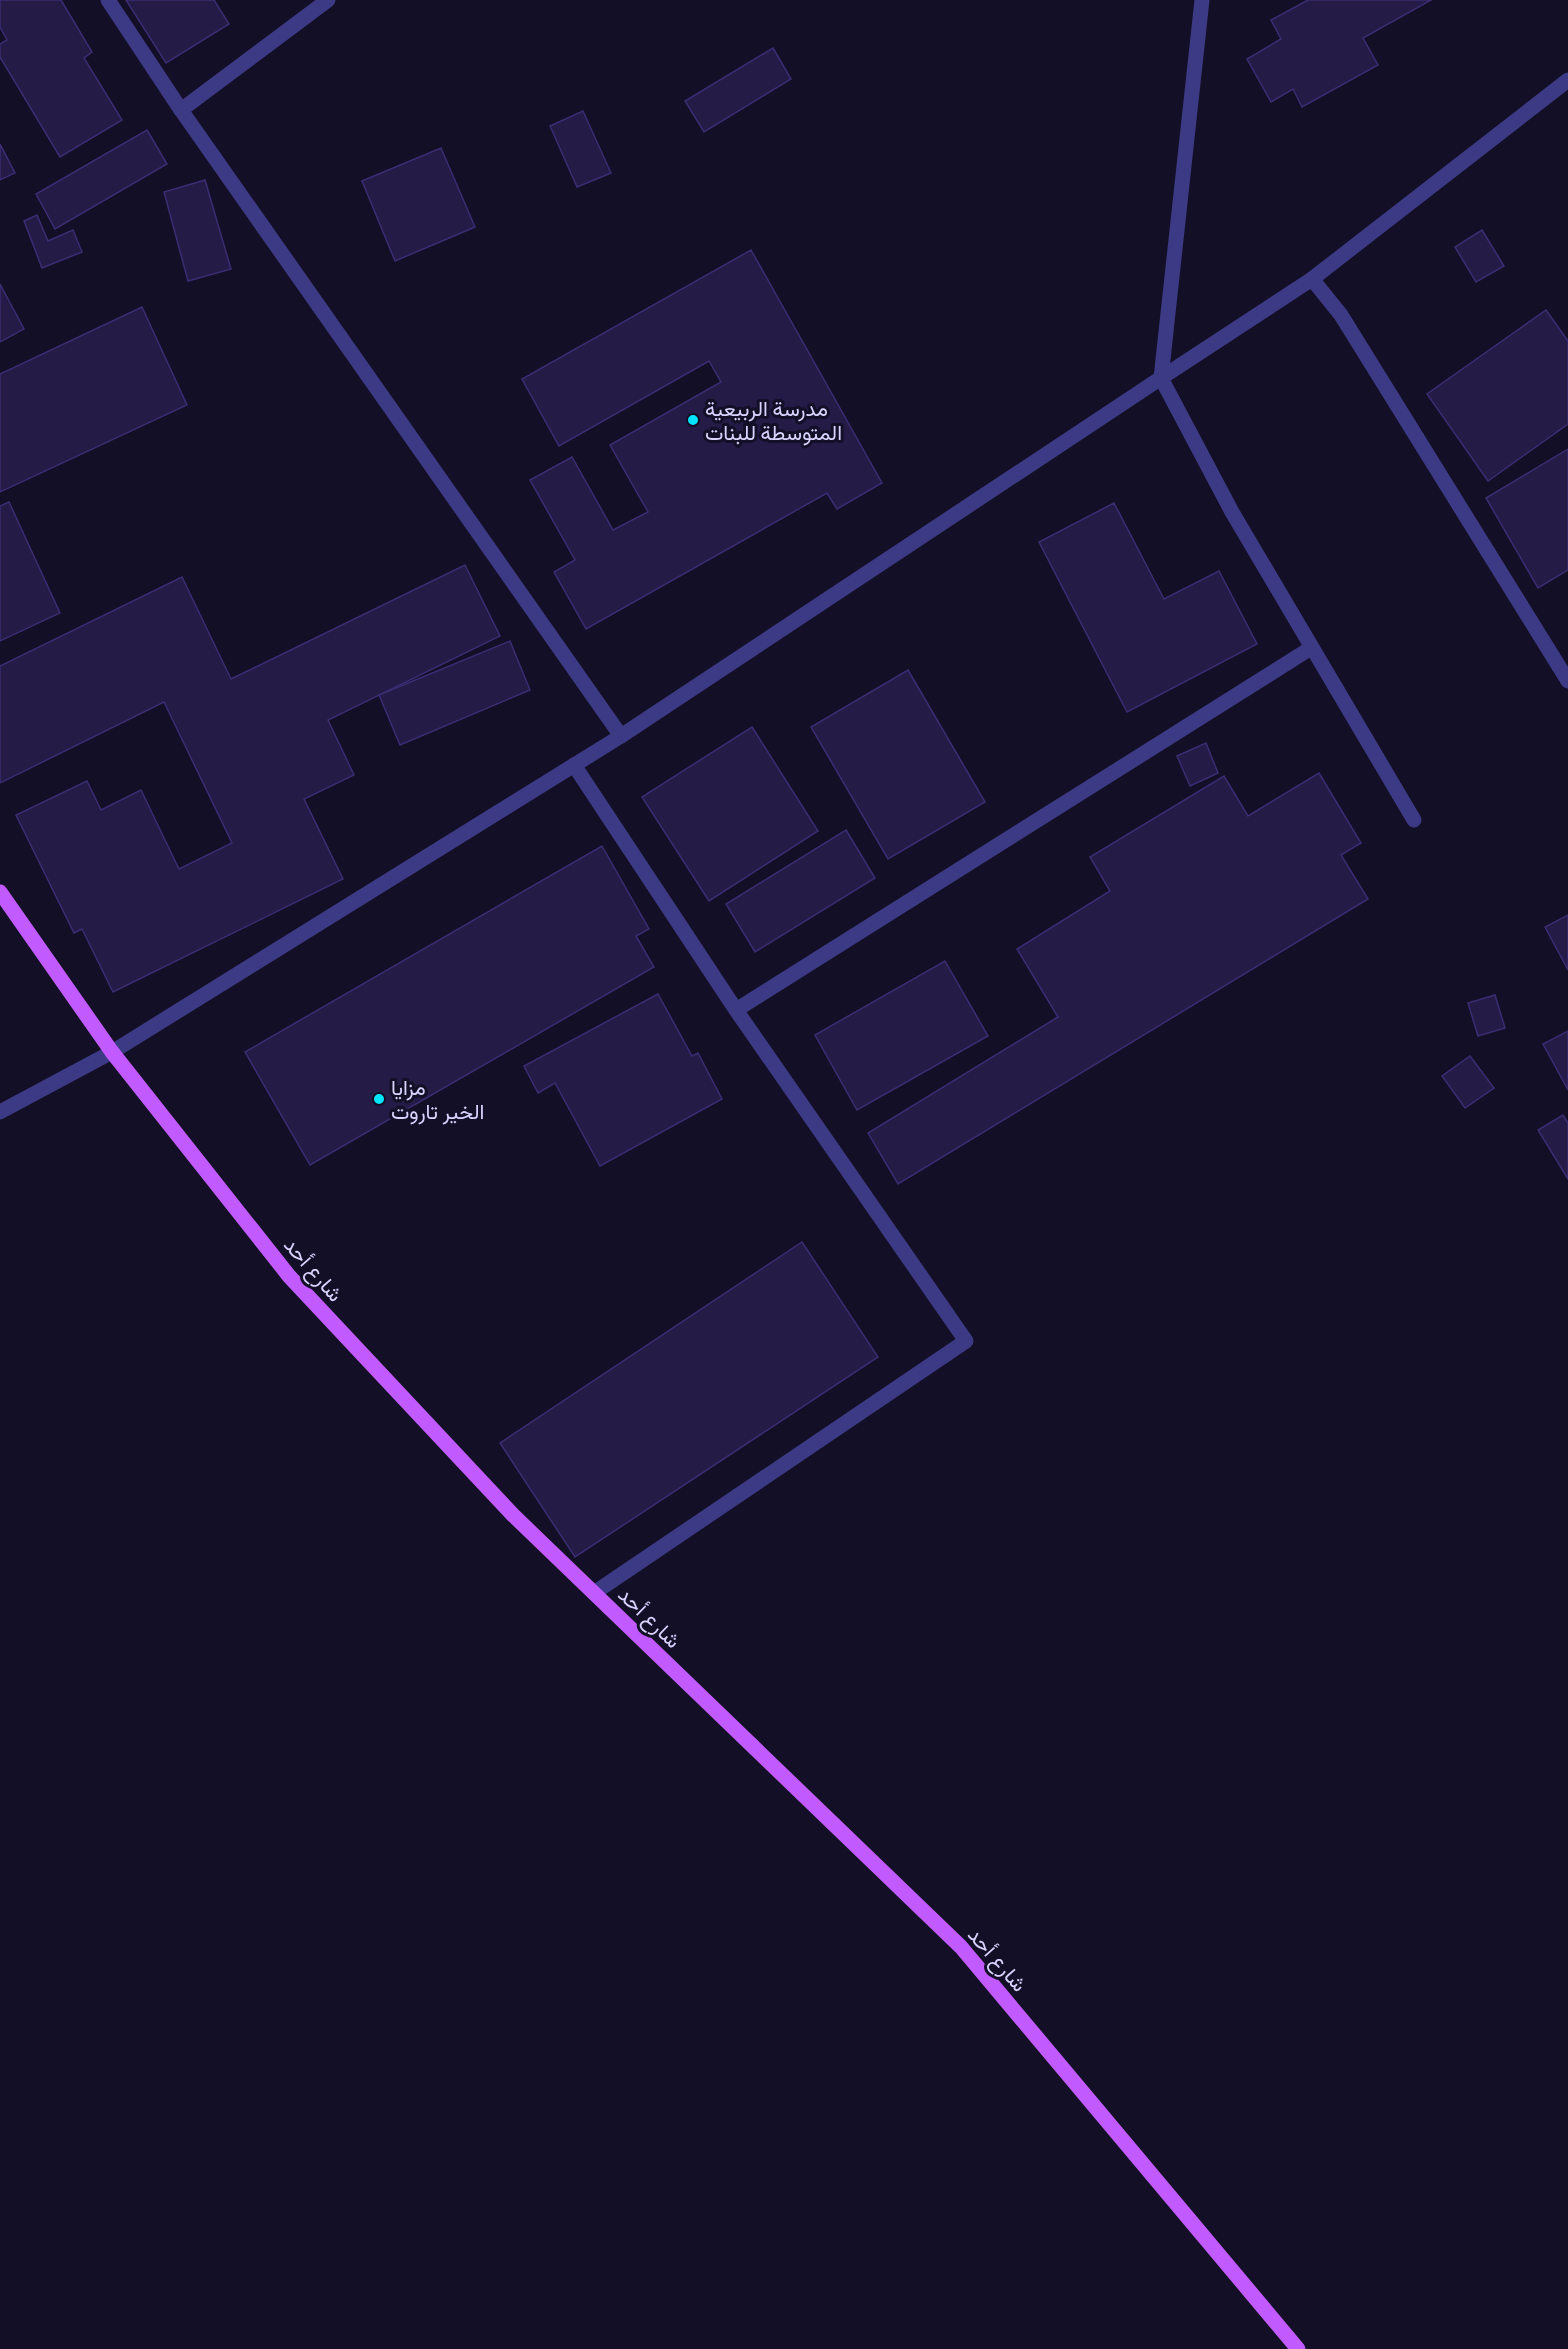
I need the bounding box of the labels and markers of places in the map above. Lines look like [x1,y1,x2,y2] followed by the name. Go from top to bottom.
[705,392,842,448] place label: مدرسة الربيعية المتوسطة للبنات
[686,413,700,427] marker: مدرسة الربيعية المتوسطة للبنات
[391,1071,484,1127] place label: مزايا الخير تاروت
[372,1092,386,1106] marker: مزايا الخير تاروت

